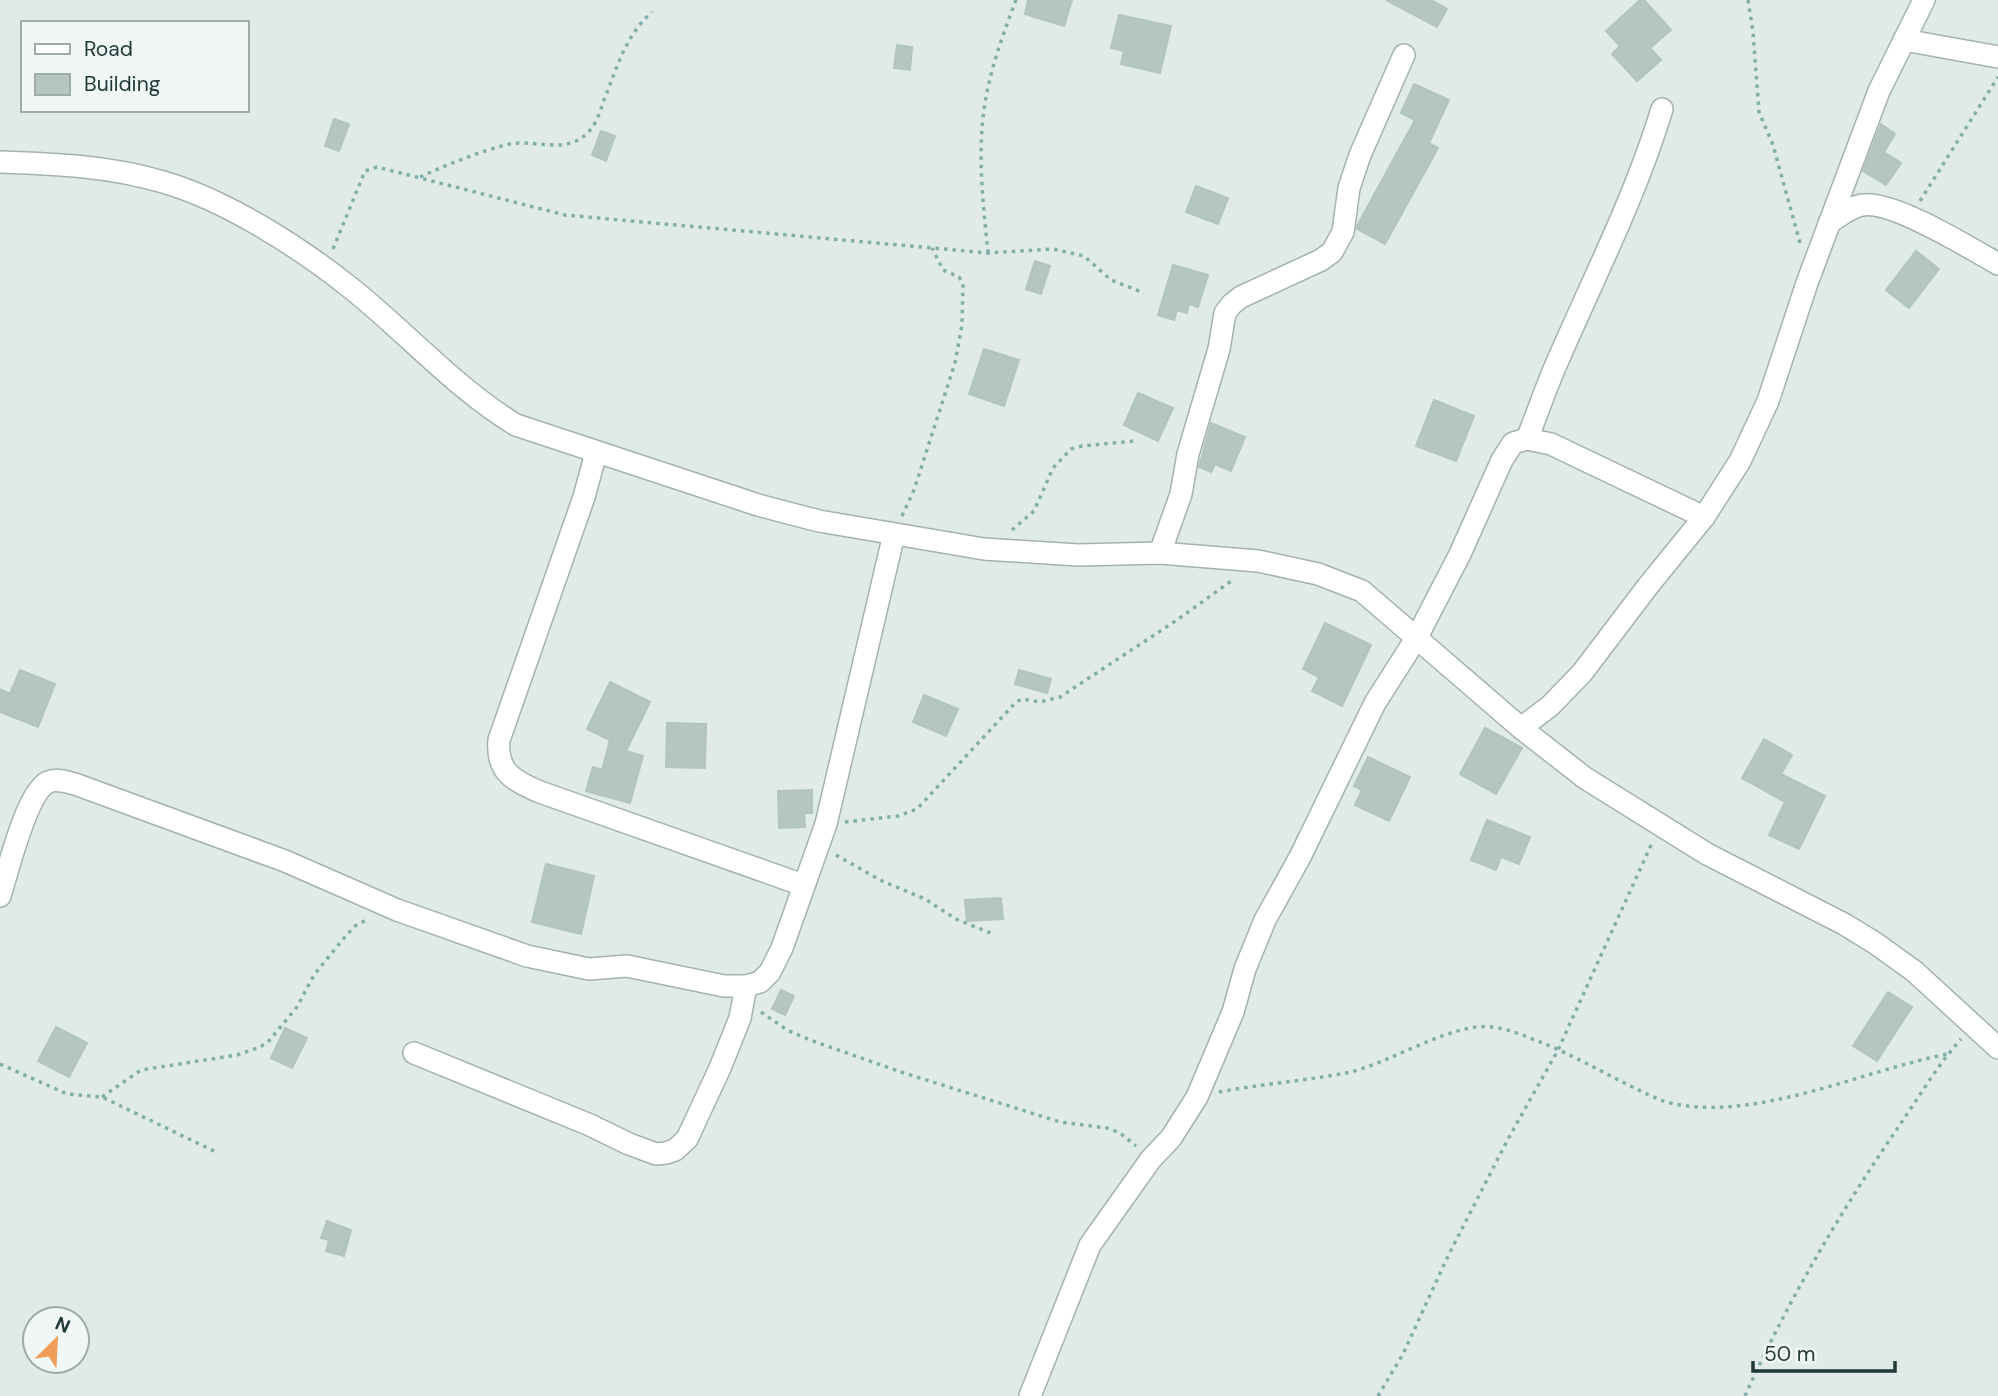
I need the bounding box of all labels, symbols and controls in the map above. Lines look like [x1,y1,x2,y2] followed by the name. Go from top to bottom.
[21,21,248,112] legend
[84,35,133,63] text: Road
[84,70,161,98] text: Building
[21,1305,91,1375] north arrow
[51,1311,74,1339] text: N
[1753,1330,1895,1374] scale bar
[1764,1340,1815,1368] text: 50 m

